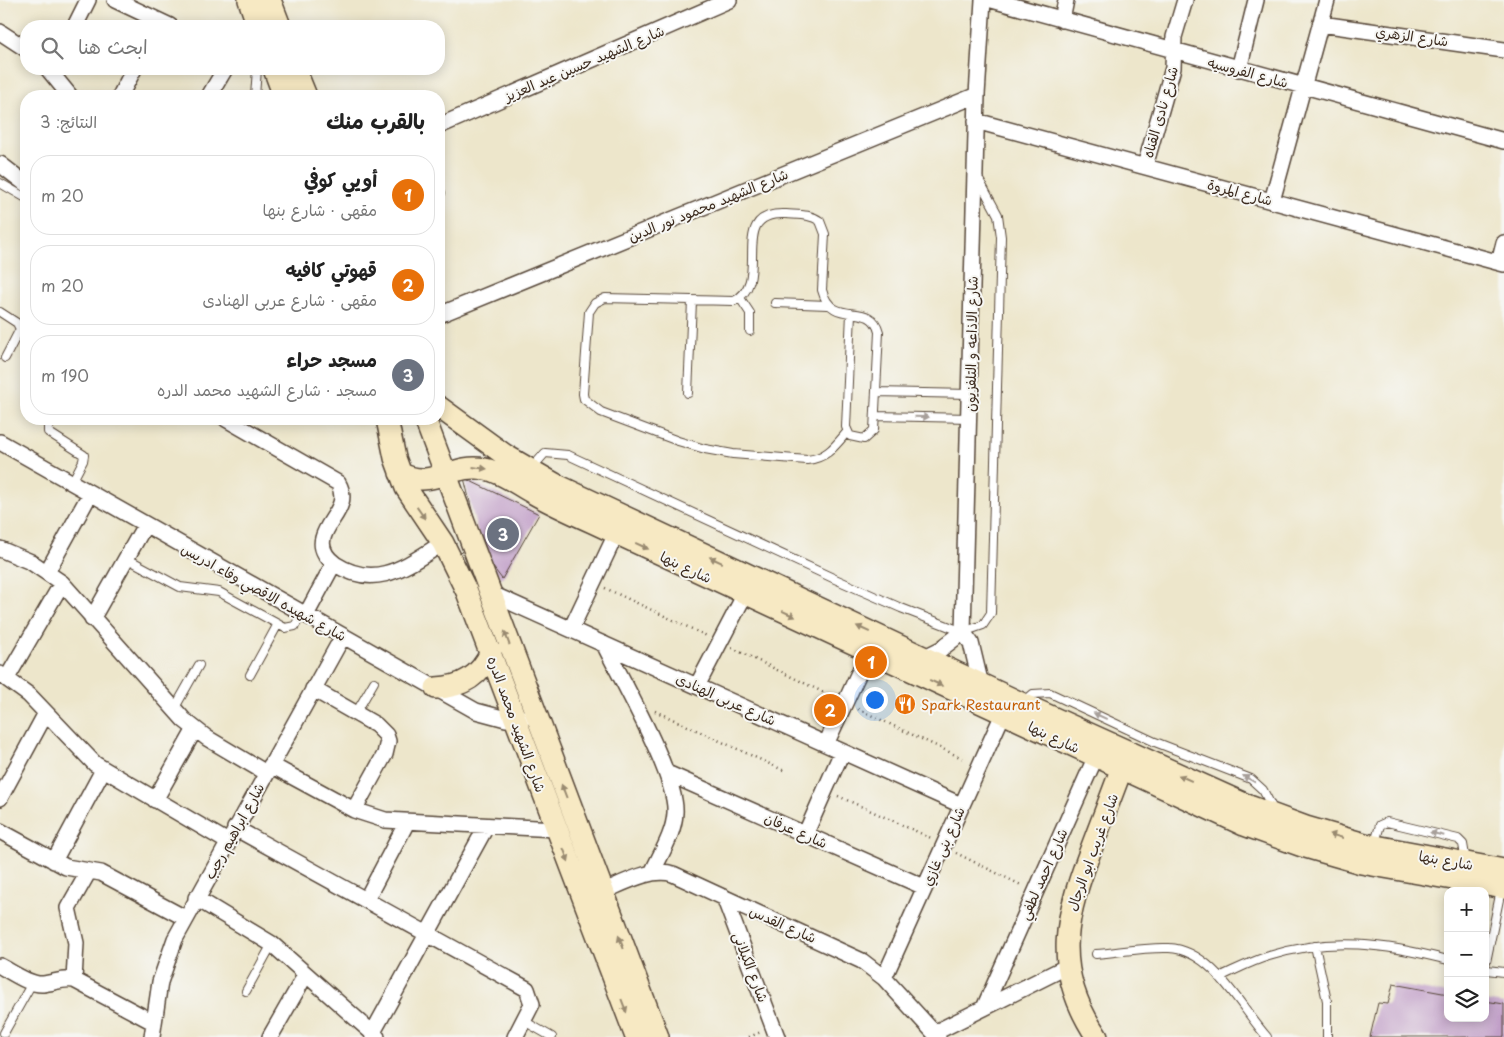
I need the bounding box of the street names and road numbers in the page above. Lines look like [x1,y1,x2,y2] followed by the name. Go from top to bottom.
[500,20,667,107] street label: شارع الشهيد حسين عبد العزيز
[1374,21,1450,52] street label: شارع الزهري
[1205,51,1291,93] street label: شارع الفروسيه
[1137,64,1183,160] street label: شارع نادى القناه
[625,163,791,247] street label: شارع الشهيد محمود نور الدين
[1205,173,1275,211] street label: شارع المروة
[959,276,983,412] street label: شارع الاذاعه و التلفزيون
[176,538,350,649] street label: شارع شهيده الاقصي وفاء ادريس
[657,546,715,588] street label: شارع بنها
[483,653,551,795] street label: شارع الشهيد محمد الدره
[673,668,779,730] street label: شارع عربى الهنادى
[1025,716,1083,758] street label: شارع بنها
[199,779,270,884] street label: شارع ابراهيم رجب
[1061,790,1123,914] street label: شارع غريب ابو الرجال
[916,803,971,889] street label: شارع بنى غازي
[761,807,831,853] street label: شارع عرفان
[1013,825,1075,924] street label: شارع احمد لطفي
[1417,845,1475,875] street label: شارع بنها
[746,900,820,948] street label: شارع القدس
[728,929,774,1005] street label: شارع الكيلانى

